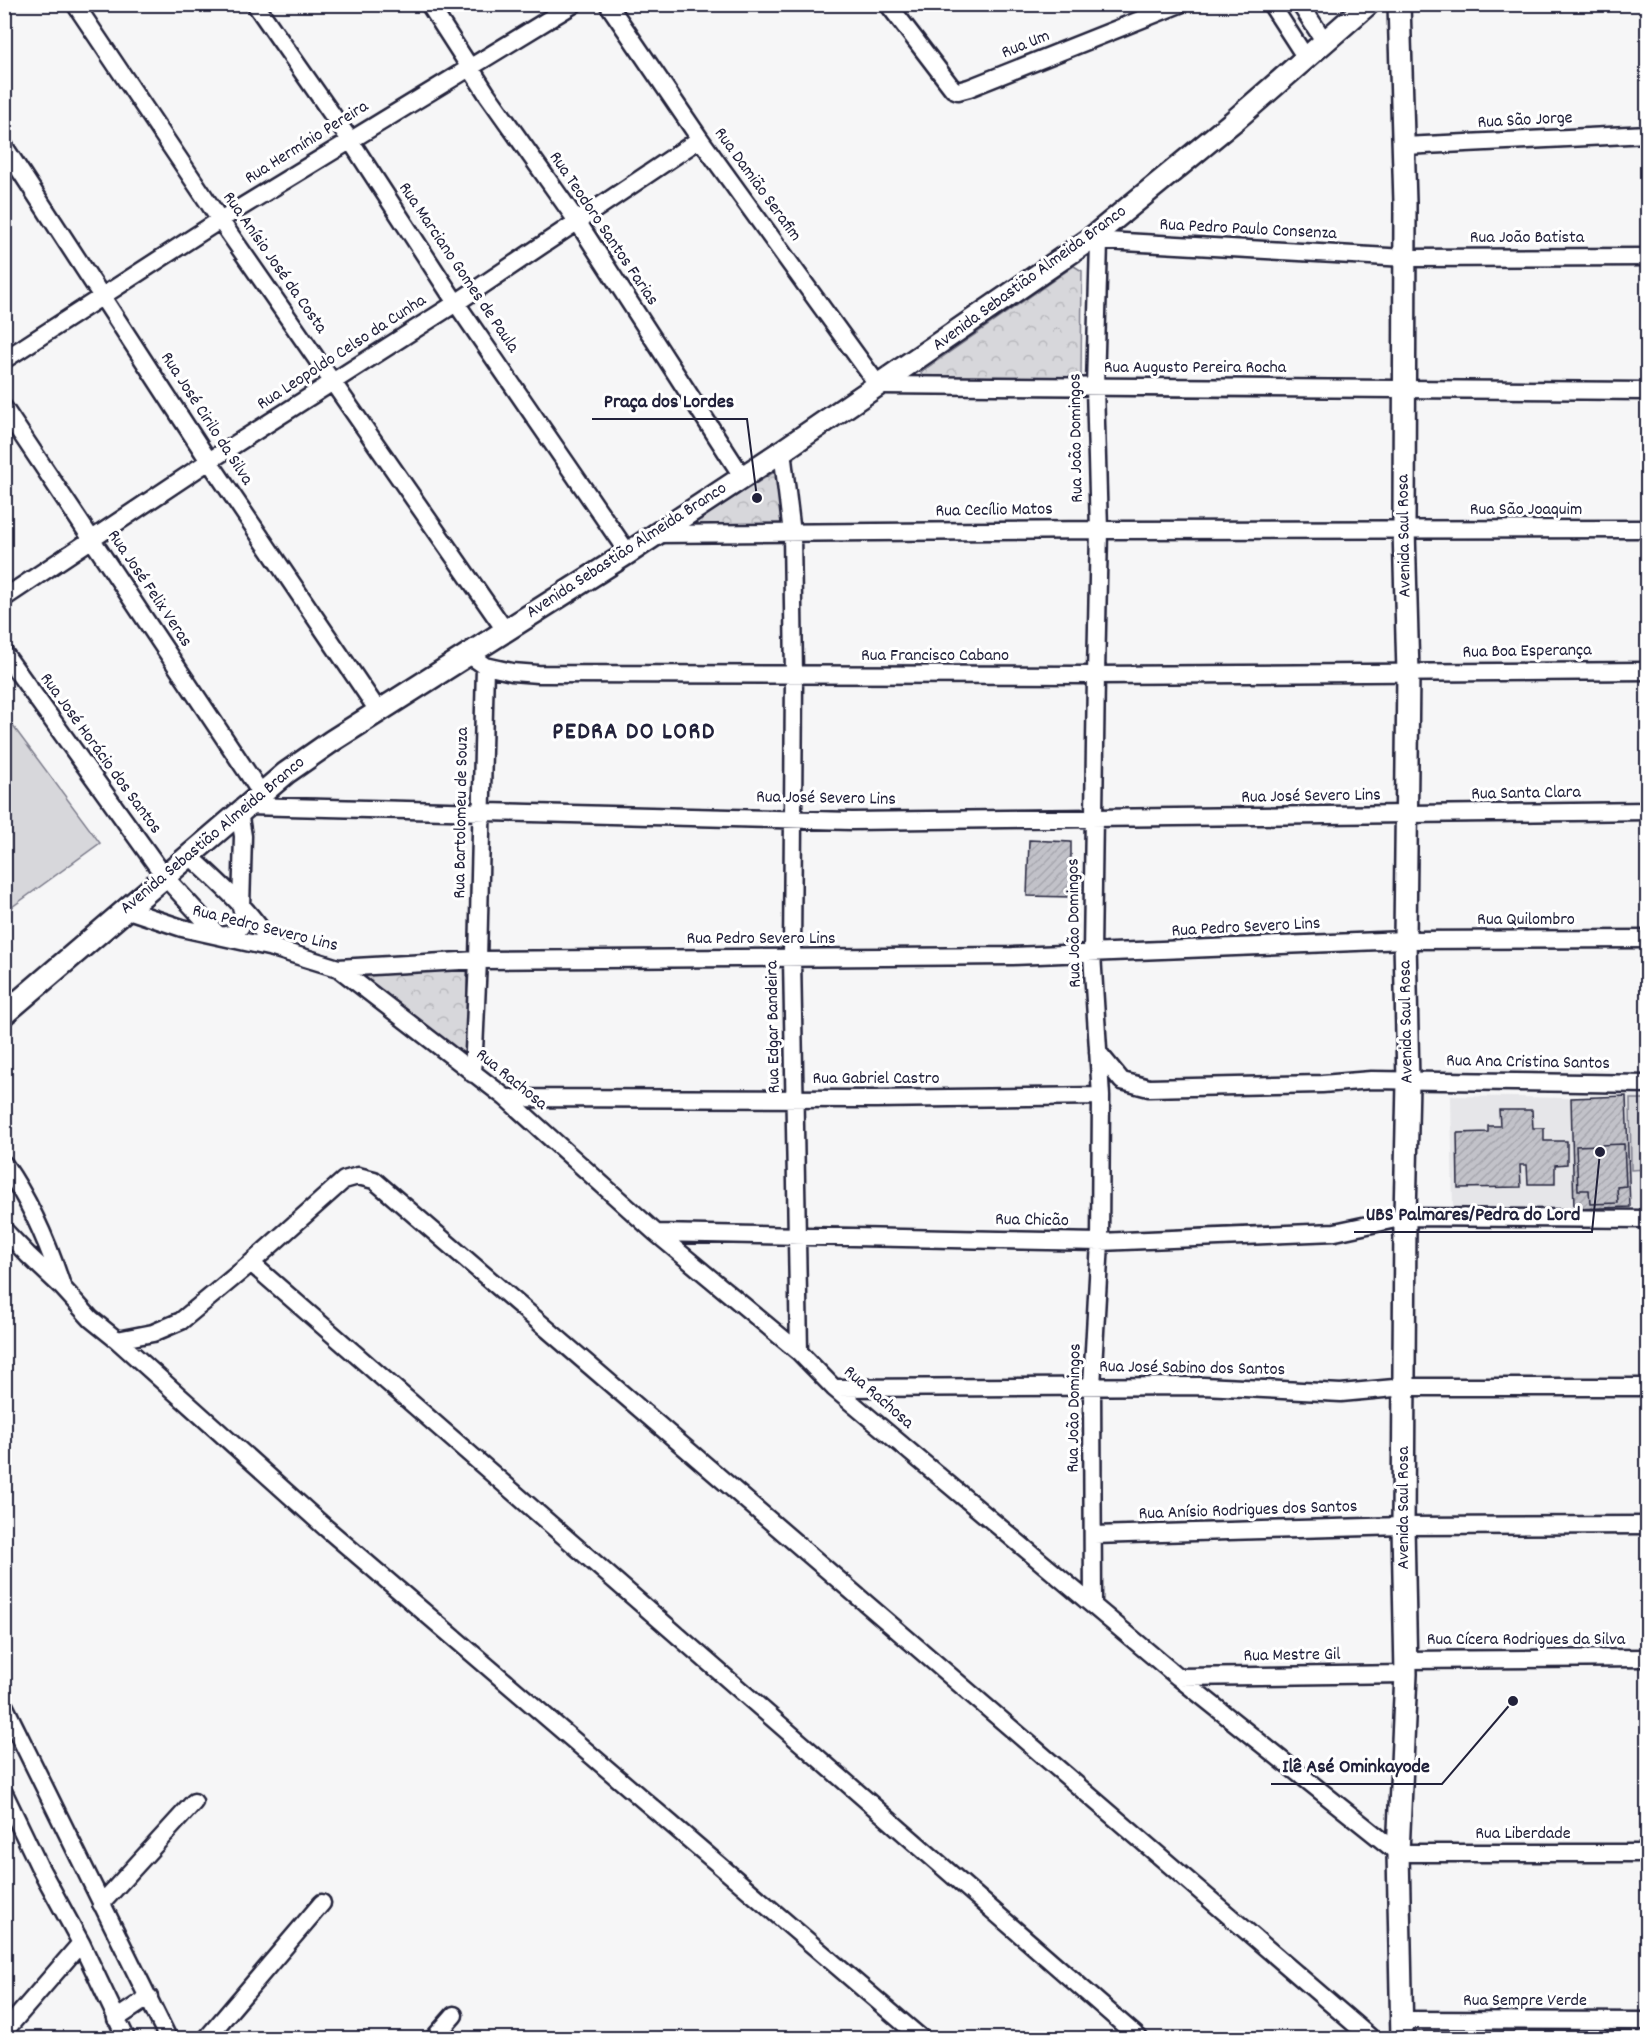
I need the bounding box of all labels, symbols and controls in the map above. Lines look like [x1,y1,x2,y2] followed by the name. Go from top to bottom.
[998,24,1054,66] street label: Rua Um
[240,95,374,191] street label: Rua Hermínio Pereira
[1477,106,1573,136] street label: Rua São Jorge
[707,123,807,247] street label: Rua Damião Serafim
[542,147,664,311] street label: Rua Teodoro Santos Farias
[391,178,525,359] street label: Rua Marciano Gomes de Paula
[216,187,333,339] street label: Rua Anísio José da Costa
[928,200,1132,358] street label: Avenida Sebastião Almeida Branco
[1159,213,1338,247] street label: Rua Pedro Paulo Consenza
[1470,226,1585,251] street label: Rua João Batista
[253,289,432,417] street label: Rua Leopoldo Celso da Cunha
[154,348,259,491] street label: Rua José Cirilo da Silva
[1104,356,1287,381] street label: Rua Augusto Pereira Rocha
[1063,373,1091,503] street label: Rua João Domingos
[592,381,747,419] callout: Praça dos Lordes
[604,389,734,417] text: Praça dos Lordes
[1391,474,1419,598] street label: Avenida Saul Rosa
[522,477,732,625] street label: Avenida Sebastião Almeida Branco
[935,497,1053,525] street label: Rua Cecílio Matos
[1470,498,1582,523] street label: Rua São Joaquim
[100,525,198,653] street label: Rua José Felix Veras
[1462,638,1592,666] street label: Rua Boa Esperança
[861,644,1009,669] street label: Rua Francisco Cabano
[33,668,167,840] street label: Rua José Horácio dos Santos
[552,716,716,750] district label: PEDRA DO LORD
[448,727,476,899] street label: Rua Bartolomeu de Souza
[115,751,311,921] street label: Avenida Sebastião Almeida Branco
[1471,781,1582,807] street label: Rua Santa Clara
[1241,783,1381,811] street label: Rua José Severo Lins
[756,785,896,813] street label: Rua José Severo Lins
[1061,858,1089,988] street label: Rua João Domingos
[190,899,340,959] street label: Rua Pedro Severo Lins
[1477,908,1575,933] street label: Rua Quilombro
[1171,912,1321,944] street label: Rua Pedro Severo Lins
[686,927,836,952] street label: Rua Pedro Severo Lins
[760,960,788,1094] street label: Rua Edgar Bandeira
[1393,960,1421,1084] street label: Avenida Saul Rosa
[470,1043,553,1117] street label: Rua Rachosa
[1446,1049,1610,1077] street label: Rua Ana Cristina Santos
[813,1067,939,1092] street label: Rua Gabriel Castro
[1354,1194,1592,1232] callout: UBS Palmares/Pedra do Lord
[1366,1202,1580,1230] text: UBS Palmares/Pedra do Lord
[995,1208,1069,1234] street label: Rua Chicão
[1061,1343,1089,1473] street label: Rua João Domingos
[1099,1355,1285,1383] street label: Rua José Sabino dos Santos
[837,1360,919,1436] street label: Rua Rachosa
[1392,1446,1417,1570] street label: Avenida Saul Rosa
[1138,1495,1358,1527] street label: Rua Anísio Rodrigues dos Santos
[1427,1628,1626,1653] street label: Rua Cícera Rodrigues da Silva
[1243,1643,1342,1669] street label: Rua Mestre Gil
[1271,1746,1442,1784] callout: Ilê Asé Ominkayode
[1282,1754,1430,1782] text: Ilê Asé Ominkayode
[1475,1822,1571,1847] street label: Rua Liberdade
[1463,1989,1587,2014] street label: Rua Sempre Verde

